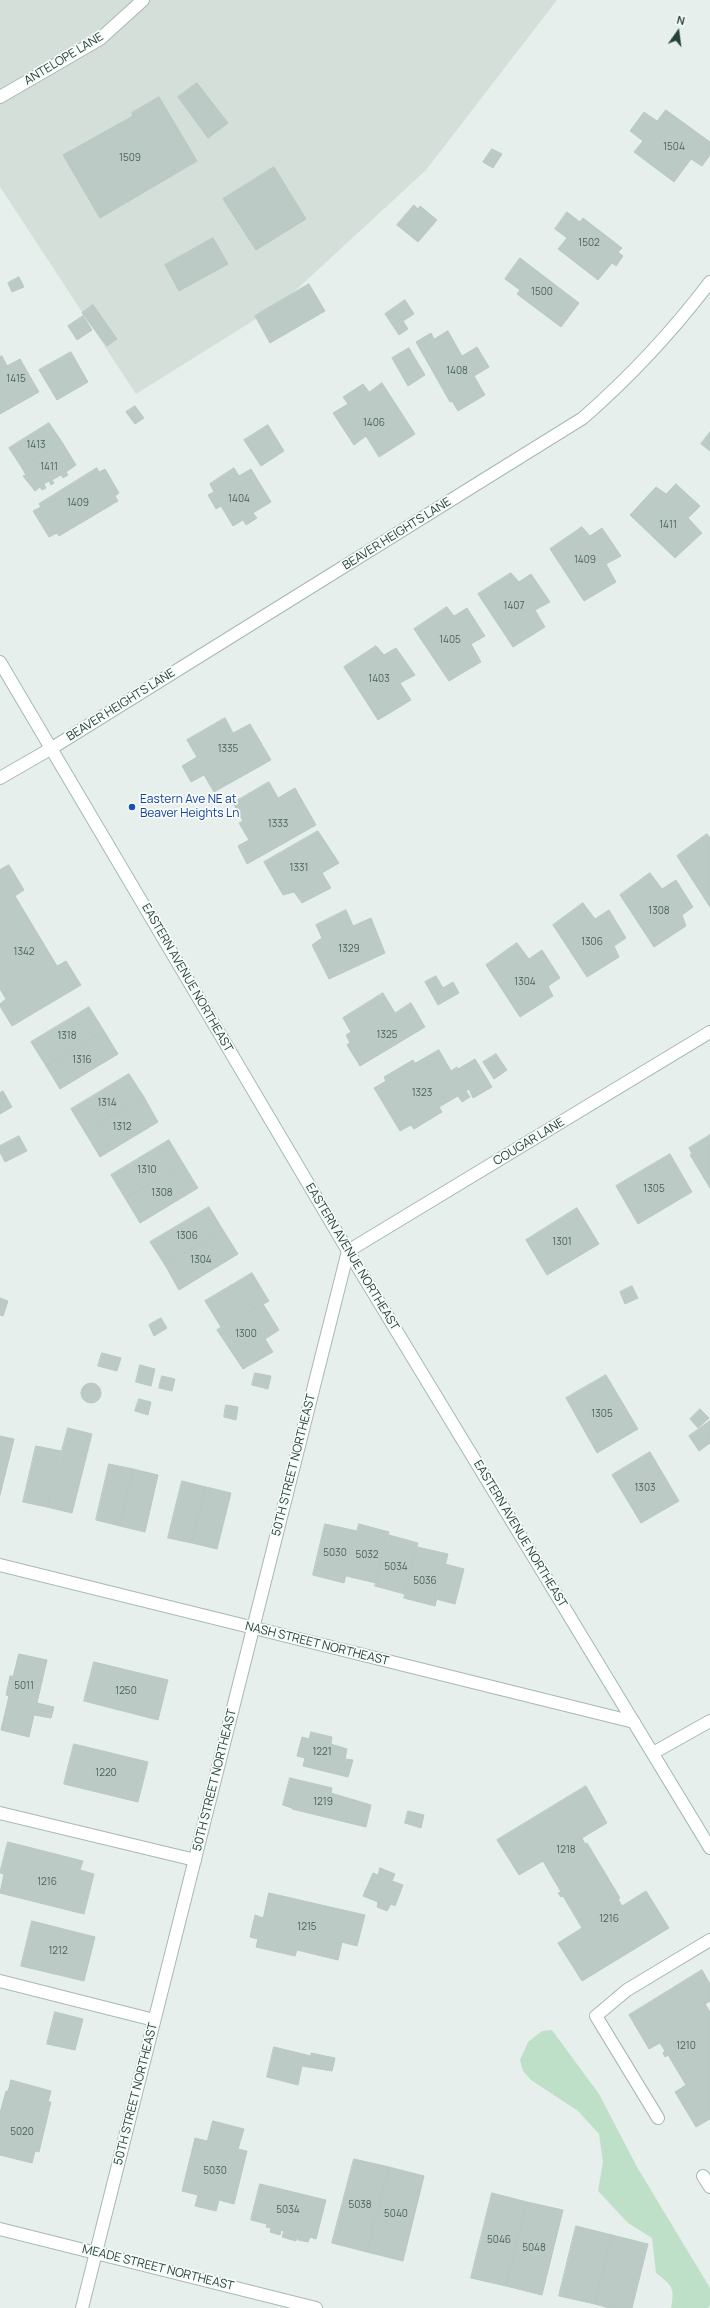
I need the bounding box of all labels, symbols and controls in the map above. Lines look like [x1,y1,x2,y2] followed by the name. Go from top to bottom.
[658,12,698,52] north arrow
[675,12,687,28] text: N
[22,30,106,88] street label: ANTELOPE LANE
[663,141,685,153] house number: 1504
[119,152,141,164] house number: 1509
[578,237,600,249] house number: 1502
[531,286,553,298] house number: 1500
[446,365,468,377] house number: 1408
[6,373,26,385] house number: 1415
[363,417,385,429] house number: 1406
[26,439,46,451] house number: 1413
[40,461,58,473] house number: 1411
[228,493,250,505] house number: 1404
[340,495,454,573] street label: BEAVER HEIGHTS LANE
[67,497,89,509] house number: 1409
[659,519,677,531] house number: 1411
[574,554,596,566] house number: 1409
[504,600,524,612] house number: 1407
[439,634,461,646] house number: 1405
[64,666,178,744] street label: BEAVER HEIGHTS LANE
[368,673,390,685] house number: 1403
[218,743,238,755] house number: 1335
[140,793,239,821] place label: Eastern Ave NE at Beaver Heights Ln
[127,802,137,812] marker: Eastern Ave NE at Beaver Heights Ln
[268,818,288,830] house number: 1333
[290,862,308,874] house number: 1331
[138,901,236,1055] street label: EASTERN AVENUE NORTHEAST
[648,905,670,917] house number: 1308
[581,936,603,948] house number: 1306
[338,943,360,955] house number: 1329
[13,946,35,958] house number: 1342
[514,976,536,988] house number: 1304
[377,1029,397,1041] house number: 1325
[57,1030,77,1042] house number: 1318
[72,1054,92,1066] house number: 1316
[412,1087,432,1099] house number: 1323
[97,1097,117,1109] house number: 1314
[491,1115,567,1169] street label: COUGAR LANE
[112,1121,132,1133] house number: 1312
[137,1164,157,1176] house number: 1310
[302,1181,402,1333] street label: EASTERN AVENUE NORTHEAST
[643,1183,665,1195] house number: 1305
[151,1187,173,1199] house number: 1308
[176,1230,198,1242] house number: 1306
[552,1236,572,1248] house number: 1301
[190,1254,212,1266] house number: 1304
[235,1328,257,1340] house number: 1300
[269,1392,319,1538] street label: 50TH STREET NORTHEAST
[591,1408,613,1420] house number: 1305
[470,1458,570,1610] street label: EASTERN AVENUE NORTHEAST
[634,1482,656,1494] house number: 1303
[323,1547,347,1559] house number: 5030
[355,1549,379,1561] house number: 5032
[384,1561,408,1573] house number: 5034
[413,1575,437,1587] house number: 5036
[244,1619,390,1669] street label: NASH STREET NORTHEAST
[14,1680,34,1692] house number: 5011
[115,1685,137,1697] house number: 1250
[190,1707,240,1853] street label: 50TH STREET NORTHEAST
[312,1746,332,1758] house number: 1221
[95,1767,117,1779] house number: 1220
[313,1796,333,1808] house number: 1219
[556,1844,576,1856] house number: 1218
[37,1876,57,1888] house number: 1216
[599,1913,619,1925] house number: 1216
[297,1921,317,1933] house number: 1215
[48,1945,68,1957] house number: 1212
[111,2021,161,2167] street label: 50TH STREET NORTHEAST
[676,2040,696,2052] house number: 1210
[10,2126,34,2138] house number: 5020
[203,2165,227,2177] house number: 5030
[348,2199,372,2211] house number: 5038
[276,2204,300,2216] house number: 5034
[384,2208,408,2220] house number: 5040
[487,2234,511,2246] house number: 5046
[81,2242,235,2294] street label: MEADE STREET NORTHEAST
[522,2242,546,2254] house number: 5048

